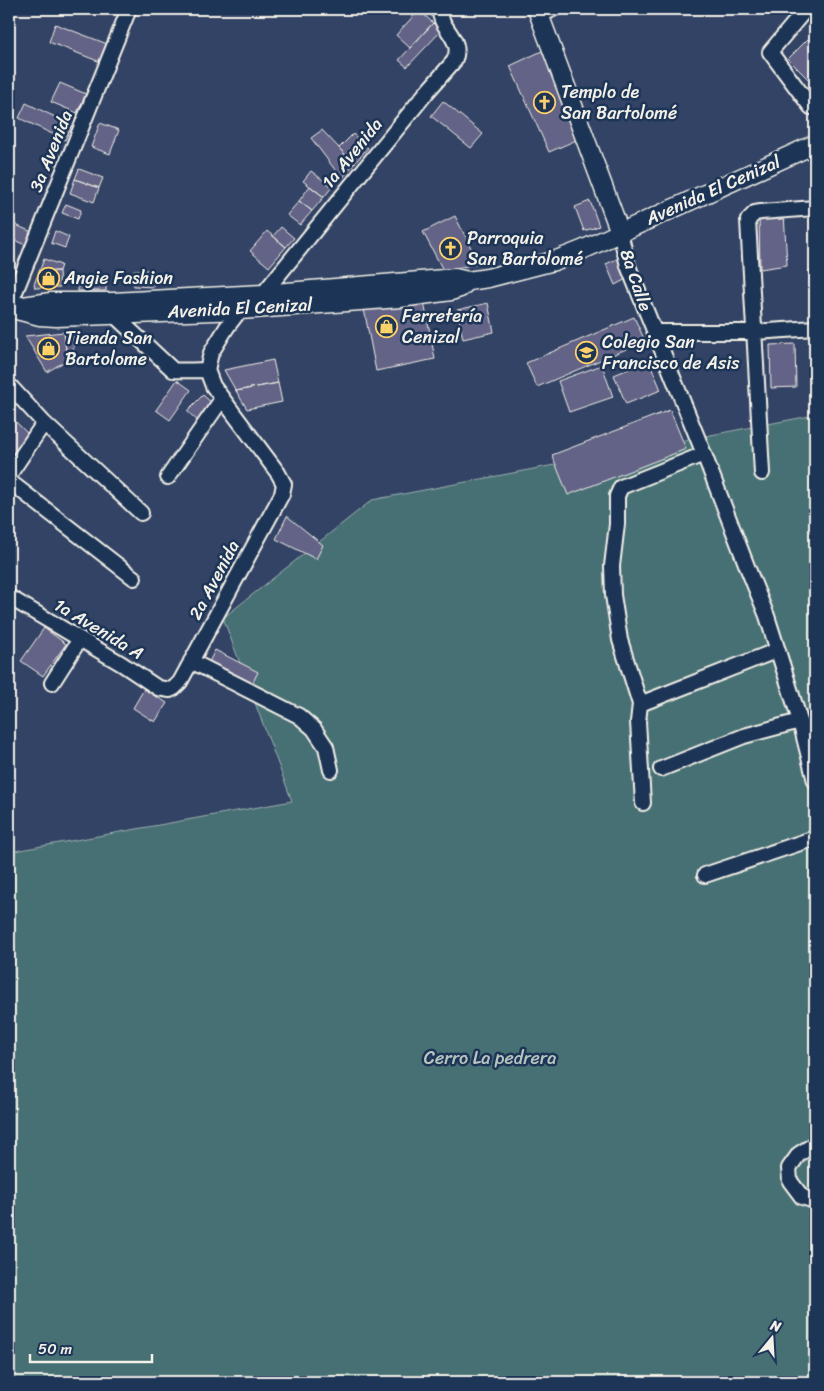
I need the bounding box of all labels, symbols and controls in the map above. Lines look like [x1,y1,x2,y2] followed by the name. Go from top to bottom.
[561,76,677,129] place label: Templo de San Bartolomé
[533,90,557,114] church icon: Templo de San Bartolomé
[20,105,82,197] street label: 3a Avenida
[313,110,391,196] street label: 1a Avenida
[639,146,787,235] street label: Avenida El Cenizal
[467,222,583,275] place label: Parroquia San Bartolomé
[439,236,463,260] church icon: Parroquia San Bartolomé
[610,245,662,316] street label: 8a Calle
[63,262,173,294] place label: Angie Fashion
[36,266,60,290] shop icon: Angie Fashion
[166,288,314,328] street label: Avenida El Cenizal
[402,300,482,353] place label: Ferretería Cenizal
[374,314,398,338] shop icon: Ferretería Cenizal
[65,322,152,375] place label: Tienda San Bartolome
[602,326,740,379] place label: Colegio San Francisco de Asis
[37,336,61,360] shop icon: Tienda San Bartolome
[574,340,598,364] school or university icon: Colegio San Francisco de Asis
[180,534,248,626] street label: 2a Avenida
[48,589,150,669] street label: 1a Avenida A
[424,1042,556,1074] park label: Cerro La pedrera
[766,1312,785,1340] text: N
[746,1314,796,1364] north arrow
[30,1331,152,1363] scale bar
[38,1336,73,1362] text: 50 m

